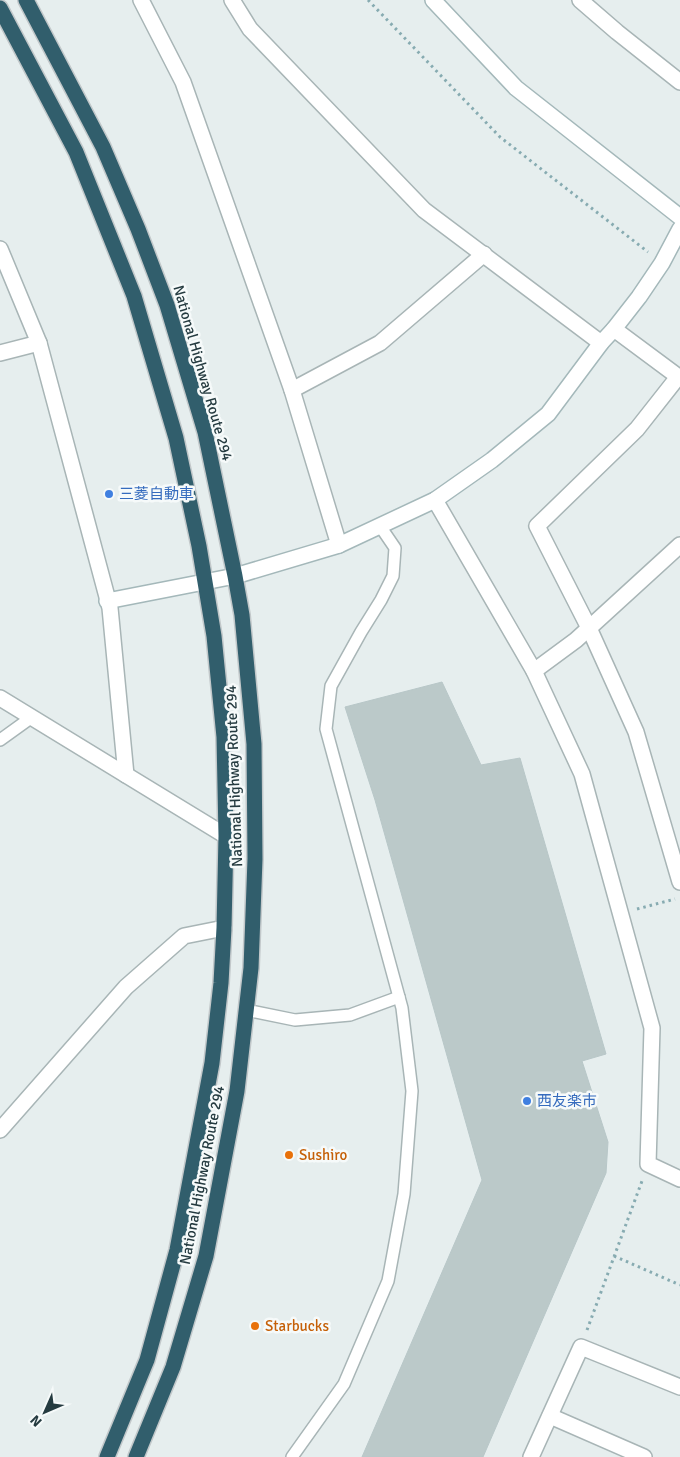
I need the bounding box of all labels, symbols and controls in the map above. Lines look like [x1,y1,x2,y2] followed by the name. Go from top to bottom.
[169,283,237,463] street label: National Highway Route 294
[119,485,194,503] place label: 三菱自動車
[103,488,115,500] marker: 三菱自動車
[222,685,246,867] street label: National Highway Route 294
[176,1084,228,1266] street label: National Highway Route 294
[537,1092,597,1110] place label: 西友楽市
[521,1095,533,1107] marker: 西友楽市
[299,1146,348,1164] place label: Sushiro
[283,1149,295,1161] marker: Sushiro
[265,1317,329,1335] place label: Starbucks
[249,1320,261,1332] marker: Starbucks
[20,1387,70,1437] north arrow
[27,1411,46,1430] text: N

